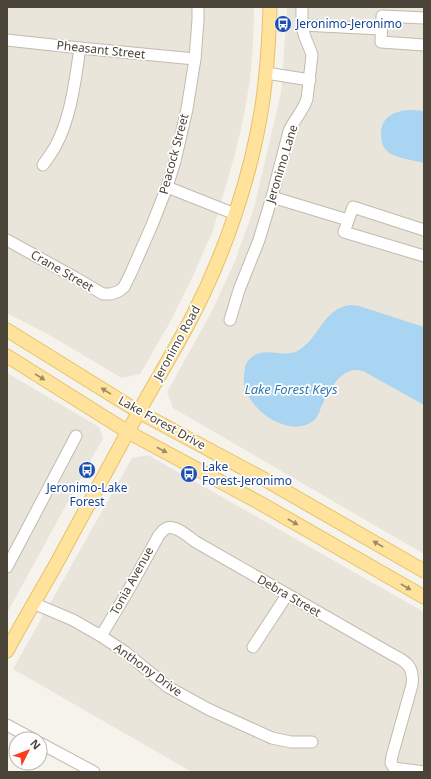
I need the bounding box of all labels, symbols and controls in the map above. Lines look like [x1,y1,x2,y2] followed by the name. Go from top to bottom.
[273,14,293,34] bus stop icon: Jeronimo-Jeronimo
[295,15,402,32] place label: Jeronimo-Jeronimo
[56,36,147,63] street label: Pheasant Street
[155,111,193,196] street label: Peacock Street
[261,122,302,206] street label: Jeronimo Lane
[28,246,97,296] street label: Crane Street
[149,302,204,384] street label: Jeronimo Road
[34,373,46,380] one-way arrow
[244,380,338,398] water label: Lake Forest Keys
[100,387,111,395] one-way arrow
[116,392,209,454] street label: Lake Forest Drive
[156,447,168,453] one-way arrow
[202,458,292,489] place label: Lake Forest-Jeronimo
[77,460,97,480] bus stop icon: Jeronimo-Lake Forest
[179,464,199,484] bus stop icon: Lake Forest-Jeronimo
[45,479,128,510] place label: Jeronimo-Lake Forest
[288,519,299,526] one-way arrow
[372,541,384,548] one-way arrow
[106,543,157,618] street label: Tonia Avenue
[254,570,325,621] street label: Debra Street
[400,583,412,590] one-way arrow
[111,639,186,700] street label: Anthony Drive
[8,731,48,771] north arrow
[27,736,44,752] text: N

